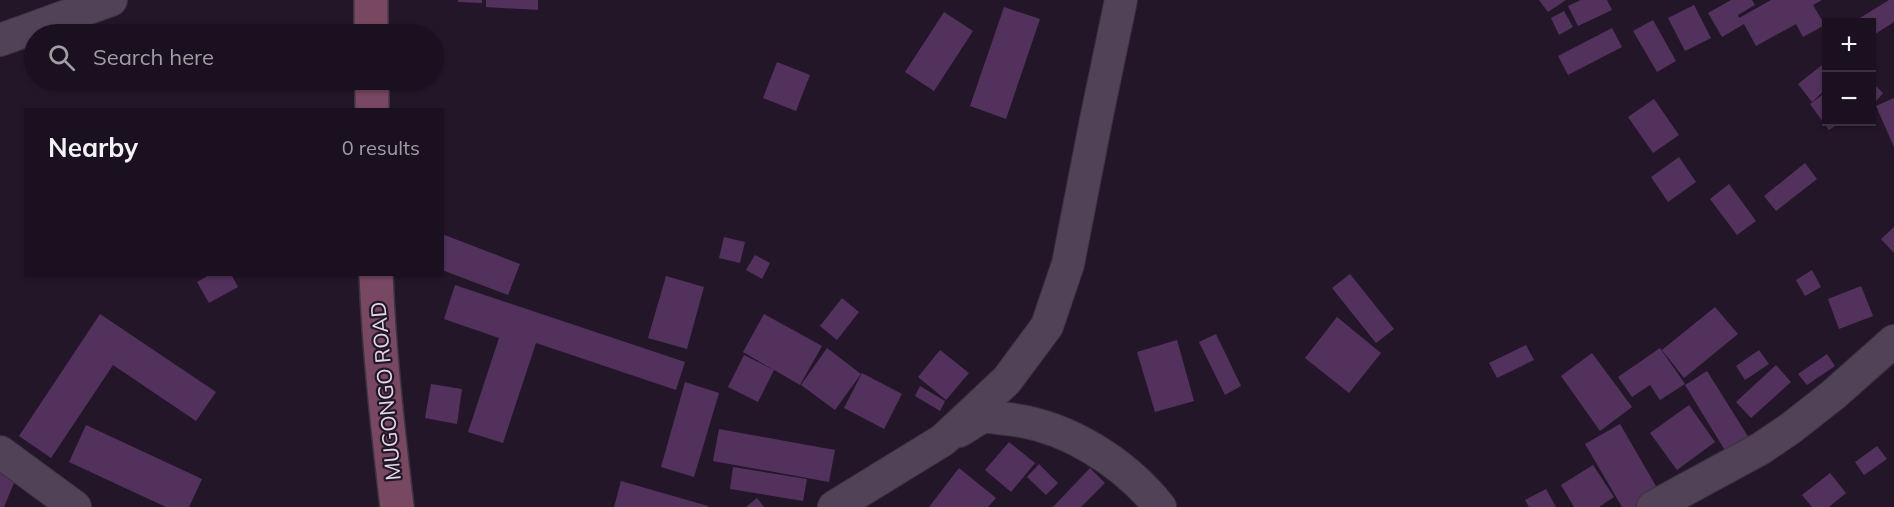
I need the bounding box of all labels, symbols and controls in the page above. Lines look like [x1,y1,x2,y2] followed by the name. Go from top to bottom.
[1822,18,1876,126] map controls
[1822,18,1876,72] button: +
[24,24,444,90] search box
[45,41,78,74] icon: search
[93,43,214,71] text: Search here
[1822,72,1876,126] button: −
[48,131,138,164] text: Nearby
[342,135,420,160] text: 0 results
[364,301,406,481] street label: MUGONGO ROAD

